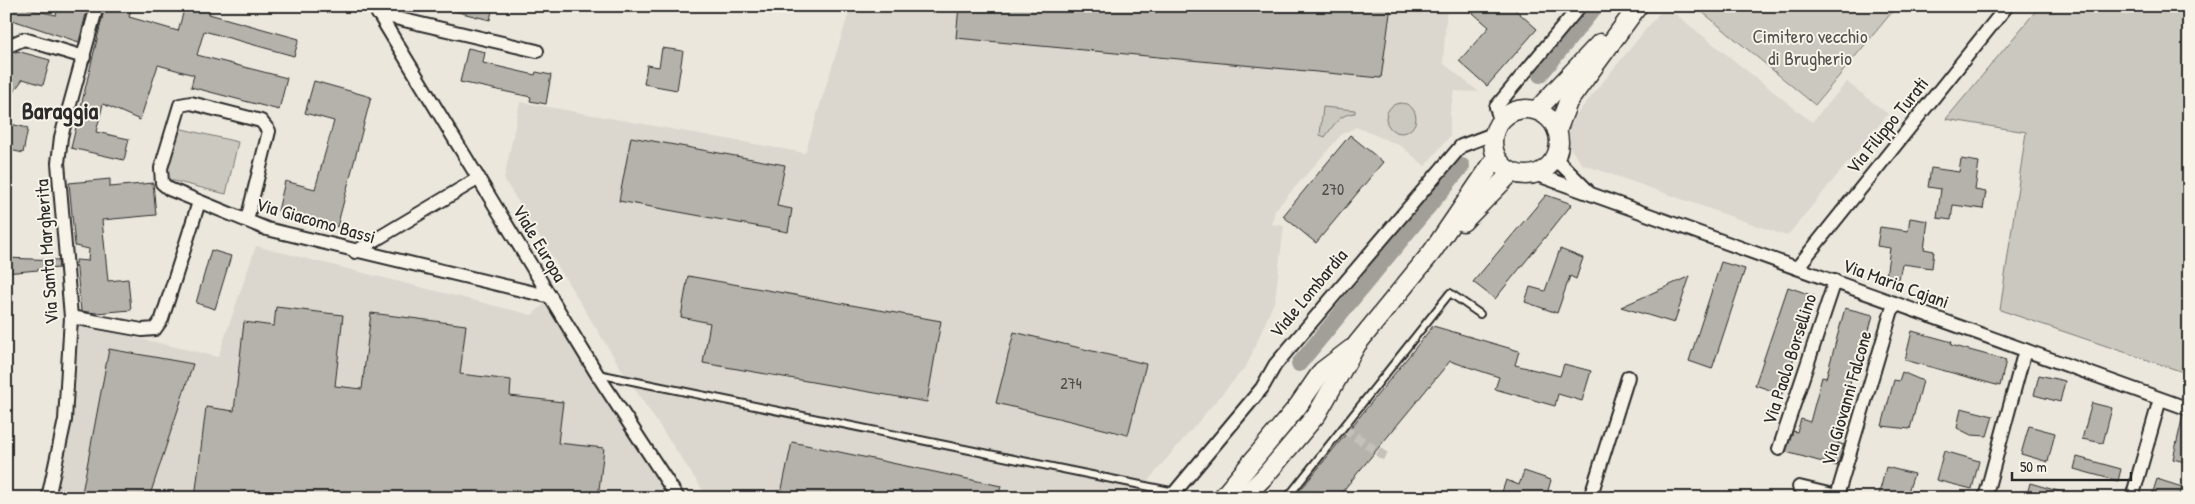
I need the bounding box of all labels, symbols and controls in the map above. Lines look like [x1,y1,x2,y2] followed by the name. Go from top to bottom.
[1752,23,1868,71] park label: Cimitero vecchio di Brugherio
[1840,71,1934,179] street label: Via Filippo Turati
[22,94,99,127] district label: Baraggia
[28,178,64,325] street label: Via Santa Margherita
[1322,178,1344,200] house number: 270
[253,190,379,250] street label: Via Giacomo Bassi
[507,199,574,287] street label: Viale Europa
[1263,243,1353,343] street label: Viale Lombardia
[1839,252,1953,314] street label: Via Maria Cajani
[1756,290,1823,428] street label: Via Paolo Borsellino
[1814,327,1878,469] street label: Via Giovanni Falcone
[1060,372,1082,394] house number: 274
[2012,449,2131,481] scale bar
[2020,456,2047,477] text: 50 m

